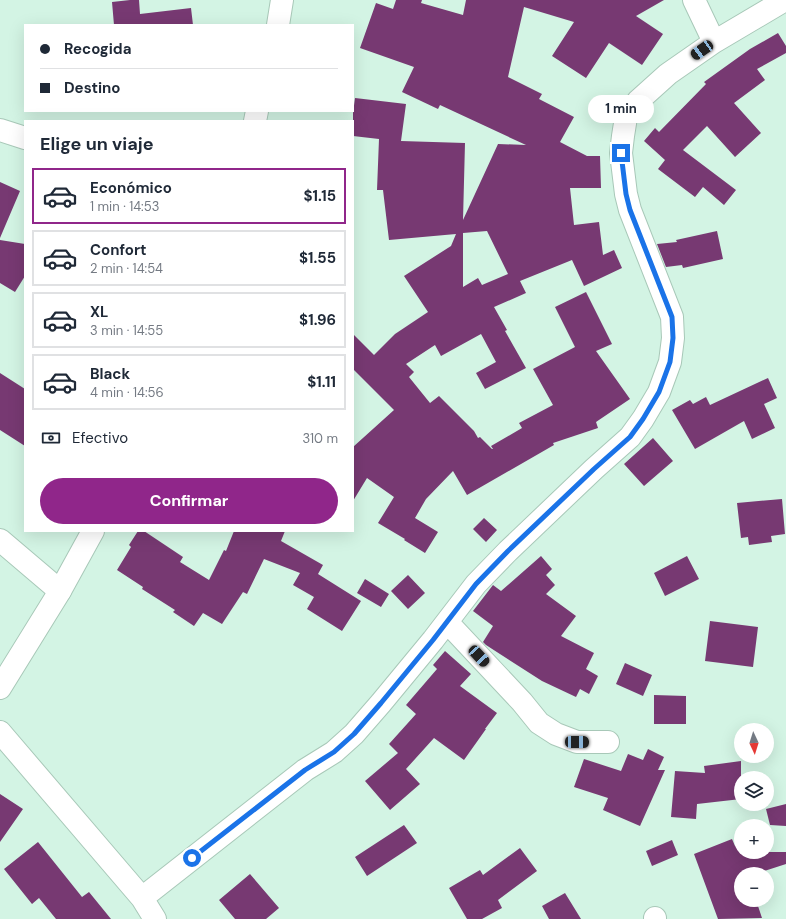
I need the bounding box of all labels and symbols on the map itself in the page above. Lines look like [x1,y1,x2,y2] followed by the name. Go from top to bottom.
[689,38,715,62] car
[588,95,654,123] callout: 1 min
[612,144,630,162] route end
[466,643,492,669] car
[734,723,774,763] north arrow
[565,736,589,748] car
[183,849,201,867] route start

